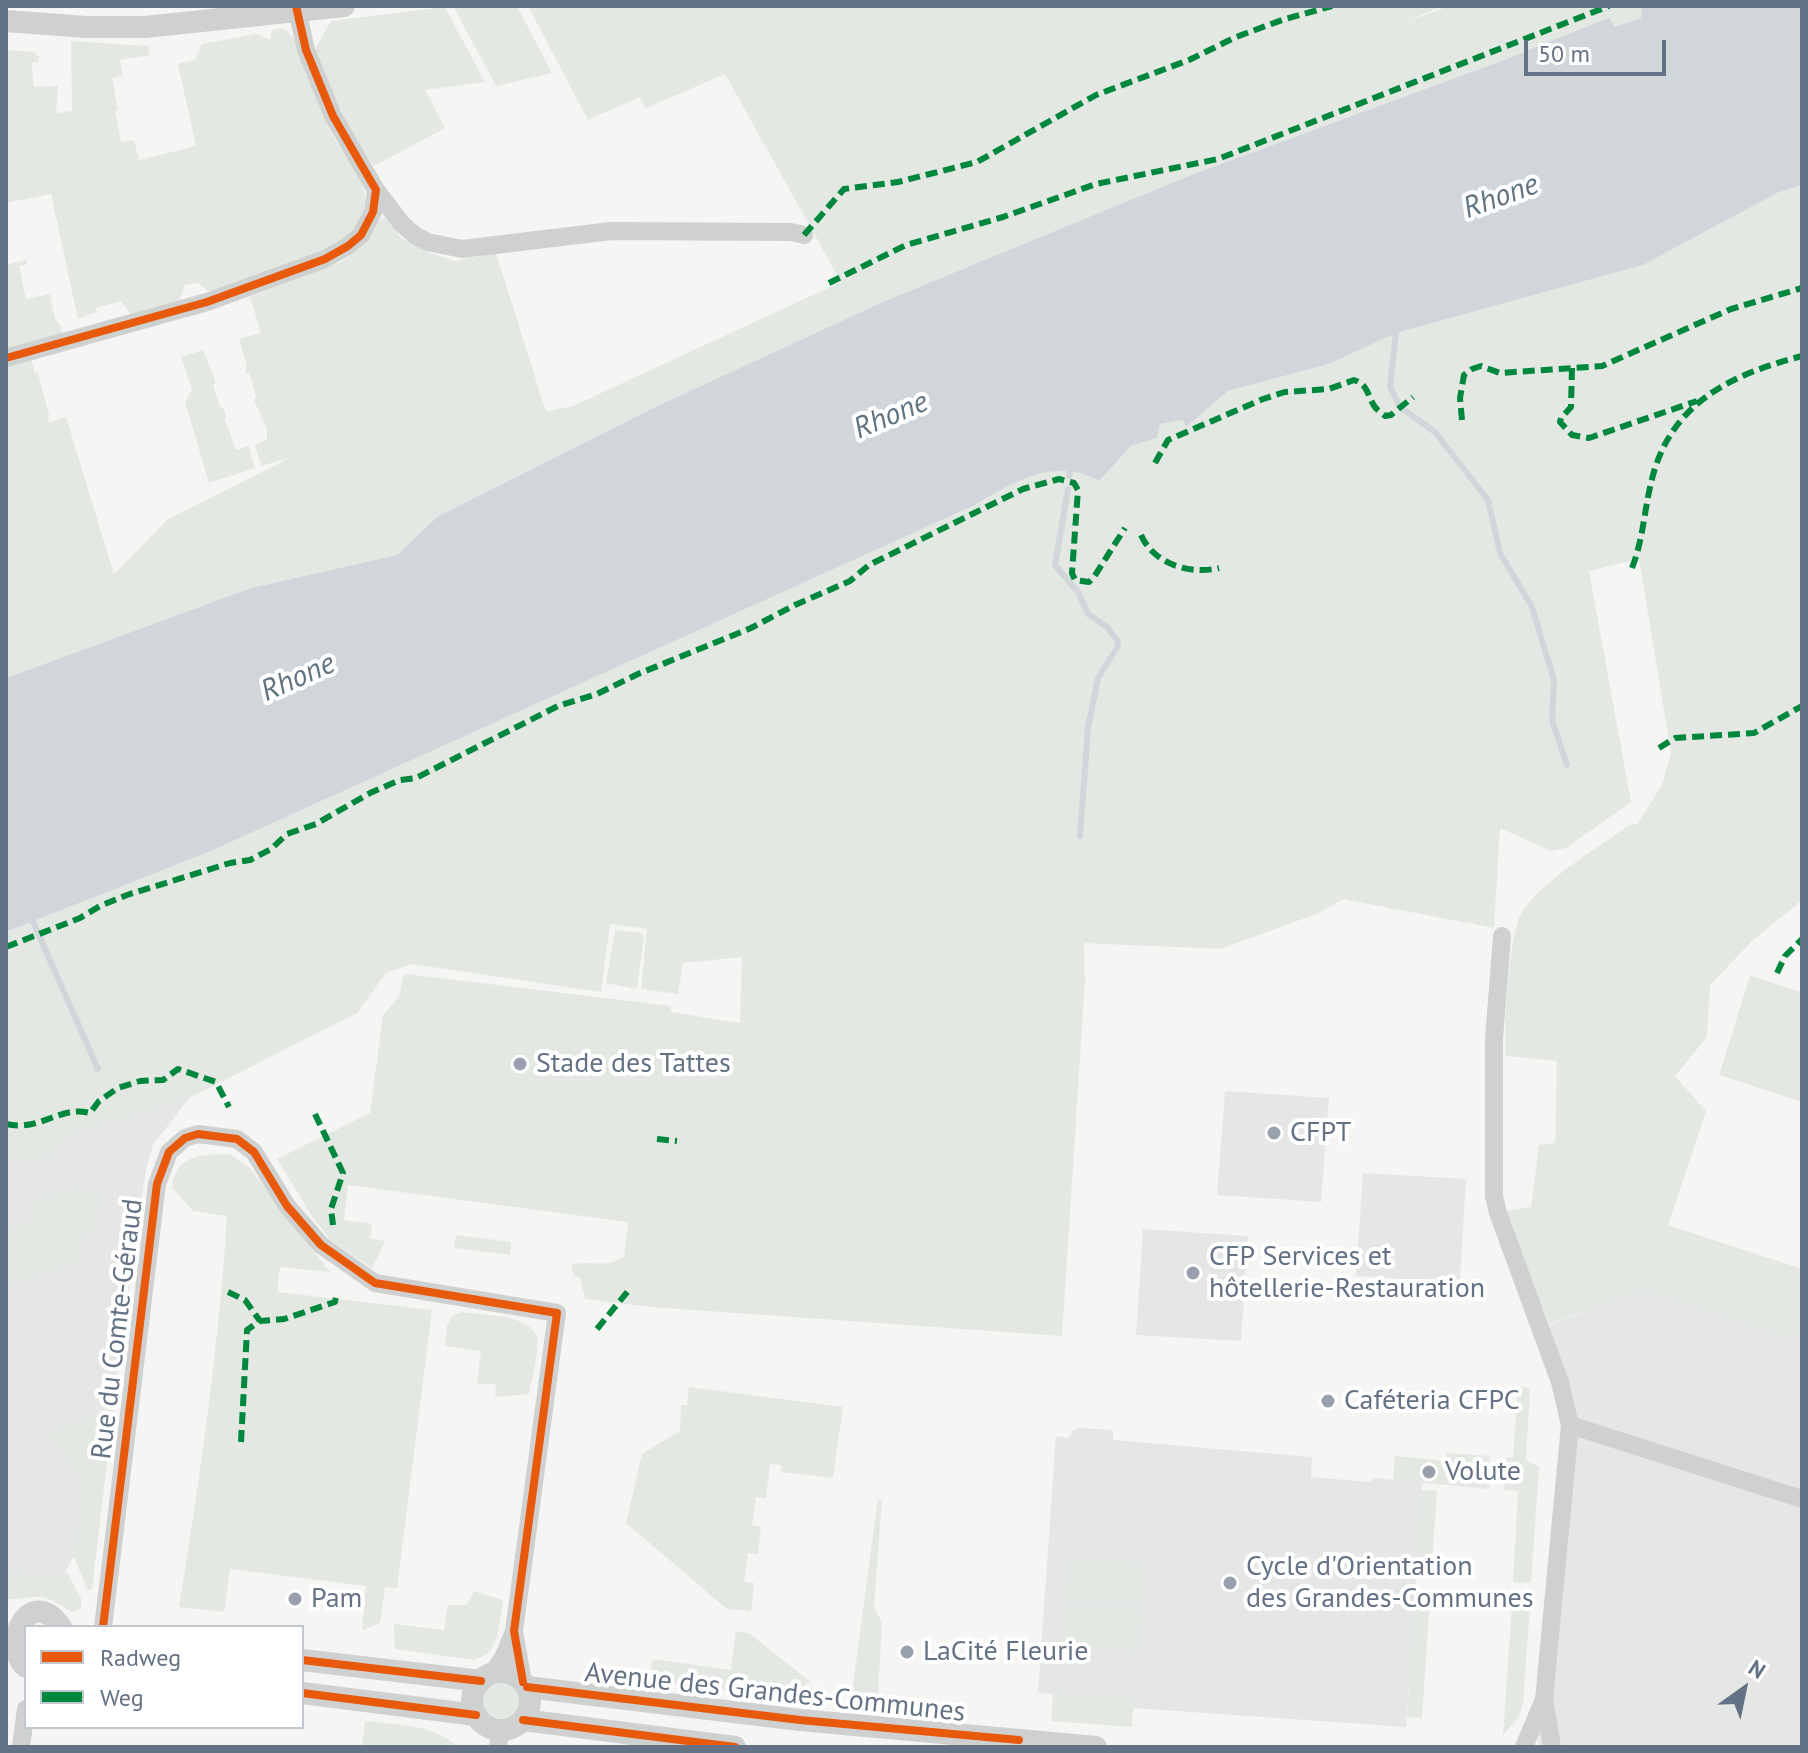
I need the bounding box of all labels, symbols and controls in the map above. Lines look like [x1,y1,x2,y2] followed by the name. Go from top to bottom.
[1528,24,1670,74] scale bar
[1538,38,1590,69] text: 50 m
[1458,167,1544,227] water label: Rhone
[848,384,934,448] water label: Rhone
[255,646,341,710] water label: Rhone
[536,1047,731,1081] place label: Stade des Tattes
[511,1055,529,1073] marker: Stade des Tattes
[1290,1116,1351,1150] place label: CFPT
[1265,1124,1283,1142] marker: CFPT
[85,1197,151,1461] street label: Rue du Comte-Géraud
[1209,1240,1485,1306] place label: CFP Services et hôtellerie-Restauration
[1184,1264,1202,1282] marker: CFP Services et hôtellerie-Restauration
[1344,1384,1520,1418] place label: Caféteria CFPC
[1319,1392,1337,1410] marker: Caféteria CFPC
[1445,1455,1521,1489] place label: Volute
[1420,1463,1438,1481] marker: Volute
[1246,1550,1533,1616] place label: Cycle d'Orientation des Grandes-Communes
[1221,1574,1239,1592] marker: Cycle d'Orientation des Grandes-Communes
[311,1582,362,1616] place label: Pam
[286,1590,304,1608] marker: Pam
[24,1625,304,1729] legend
[923,1635,1088,1669] place label: LaCité Fleurie
[100,1642,181,1673] text: Radweg
[898,1643,916,1661] marker: LaCité Fleurie
[1704,1649,1784,1729] north arrow
[1743,1653,1771,1685] text: N
[583,1656,967,1730] street label: Avenue des Grandes-Communes
[100,1682,144,1713] text: Weg

